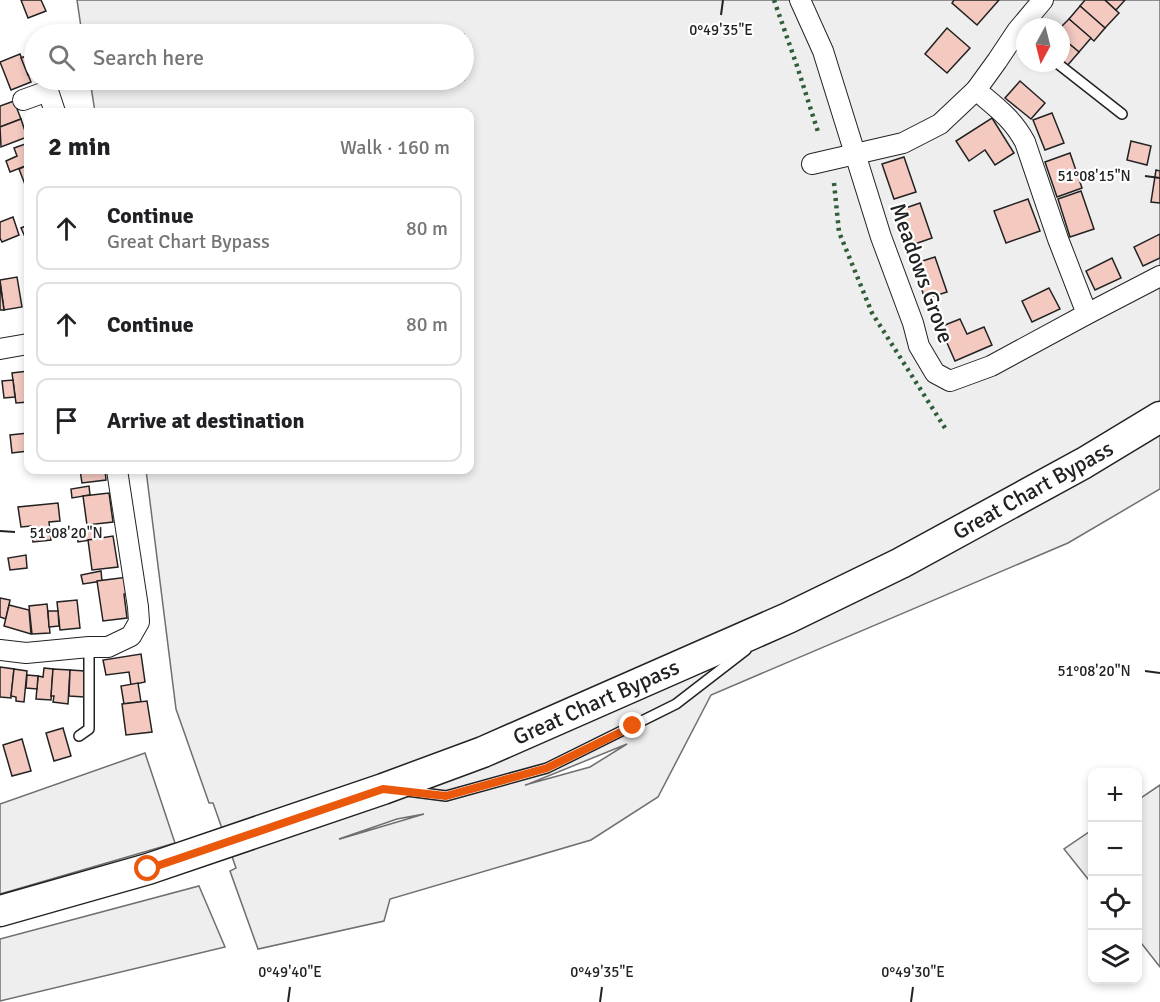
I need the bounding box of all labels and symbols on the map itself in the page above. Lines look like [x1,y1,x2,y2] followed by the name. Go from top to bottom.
[1016,18,1070,72] north arrow
[689,21,753,39] text: 0°49'35"E
[1057,167,1131,185] text: 51°08'15"N
[884,199,960,347] street label: Meadows Grove
[948,435,1118,545] street label: Great Chart Bypass
[29,524,103,542] text: 51°08'20"N
[509,653,683,751] street label: Great Chart Bypass
[1057,662,1131,680] text: 51°08'20"N
[619,712,645,738] route end
[134,855,160,881] route start
[258,963,322,981] text: 0°49'40"E
[570,963,634,981] text: 0°49'35"E
[881,963,945,981] text: 0°49'30"E

